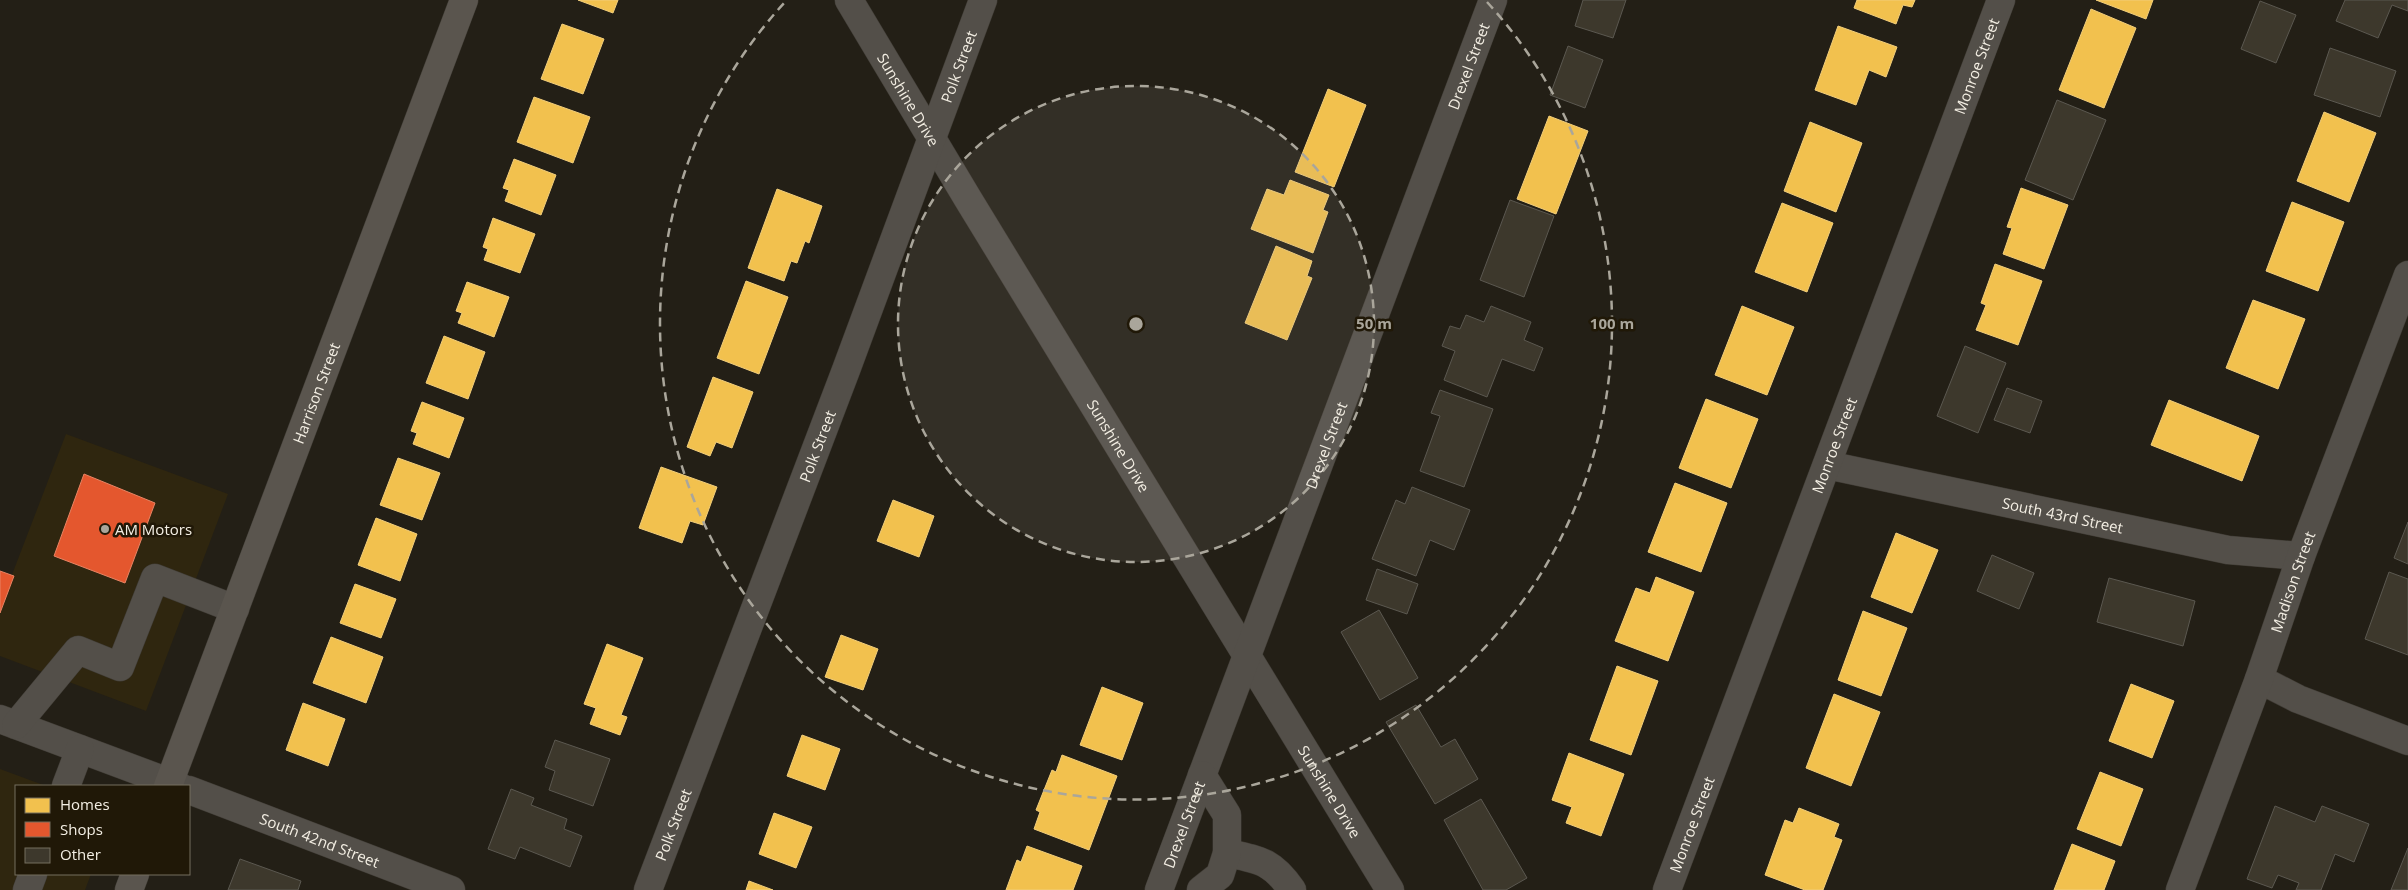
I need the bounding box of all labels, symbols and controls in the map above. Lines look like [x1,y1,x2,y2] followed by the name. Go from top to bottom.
[1949,15,2003,117] street label: Monroe Street
[1443,20,1494,112] street label: Drexel Street
[936,28,981,105] street label: Polk Street
[873,49,944,150] street label: Sunshine Drive
[1356,313,1392,333] text: 50 m
[1590,313,1634,333] text: 100 m
[1127,315,1145,333] centre of rings
[288,339,344,446] street label: Harrison Street
[1807,394,1861,496] street label: Monroe Street
[1083,396,1155,496] street label: Sunshine Drive
[1300,399,1351,492] street label: Drexel Street
[794,407,840,485] street label: Polk Street
[2000,492,2125,538] street label: South 43rd Street
[115,519,192,539] place label: AM Motors
[99,523,111,535] marker: AM Motors
[2266,528,2320,635] street label: Madison Street
[1294,741,1366,841] street label: Sunshine Drive
[1664,774,1719,875] street label: Monroe Street
[1158,778,1209,871] street label: Drexel Street
[15,785,190,875] legend
[650,786,696,863] street label: Polk Street
[60,794,110,814] text: Homes
[257,808,382,872] street label: South 42nd Street
[60,819,103,839] text: Shops
[60,844,101,864] text: Other

